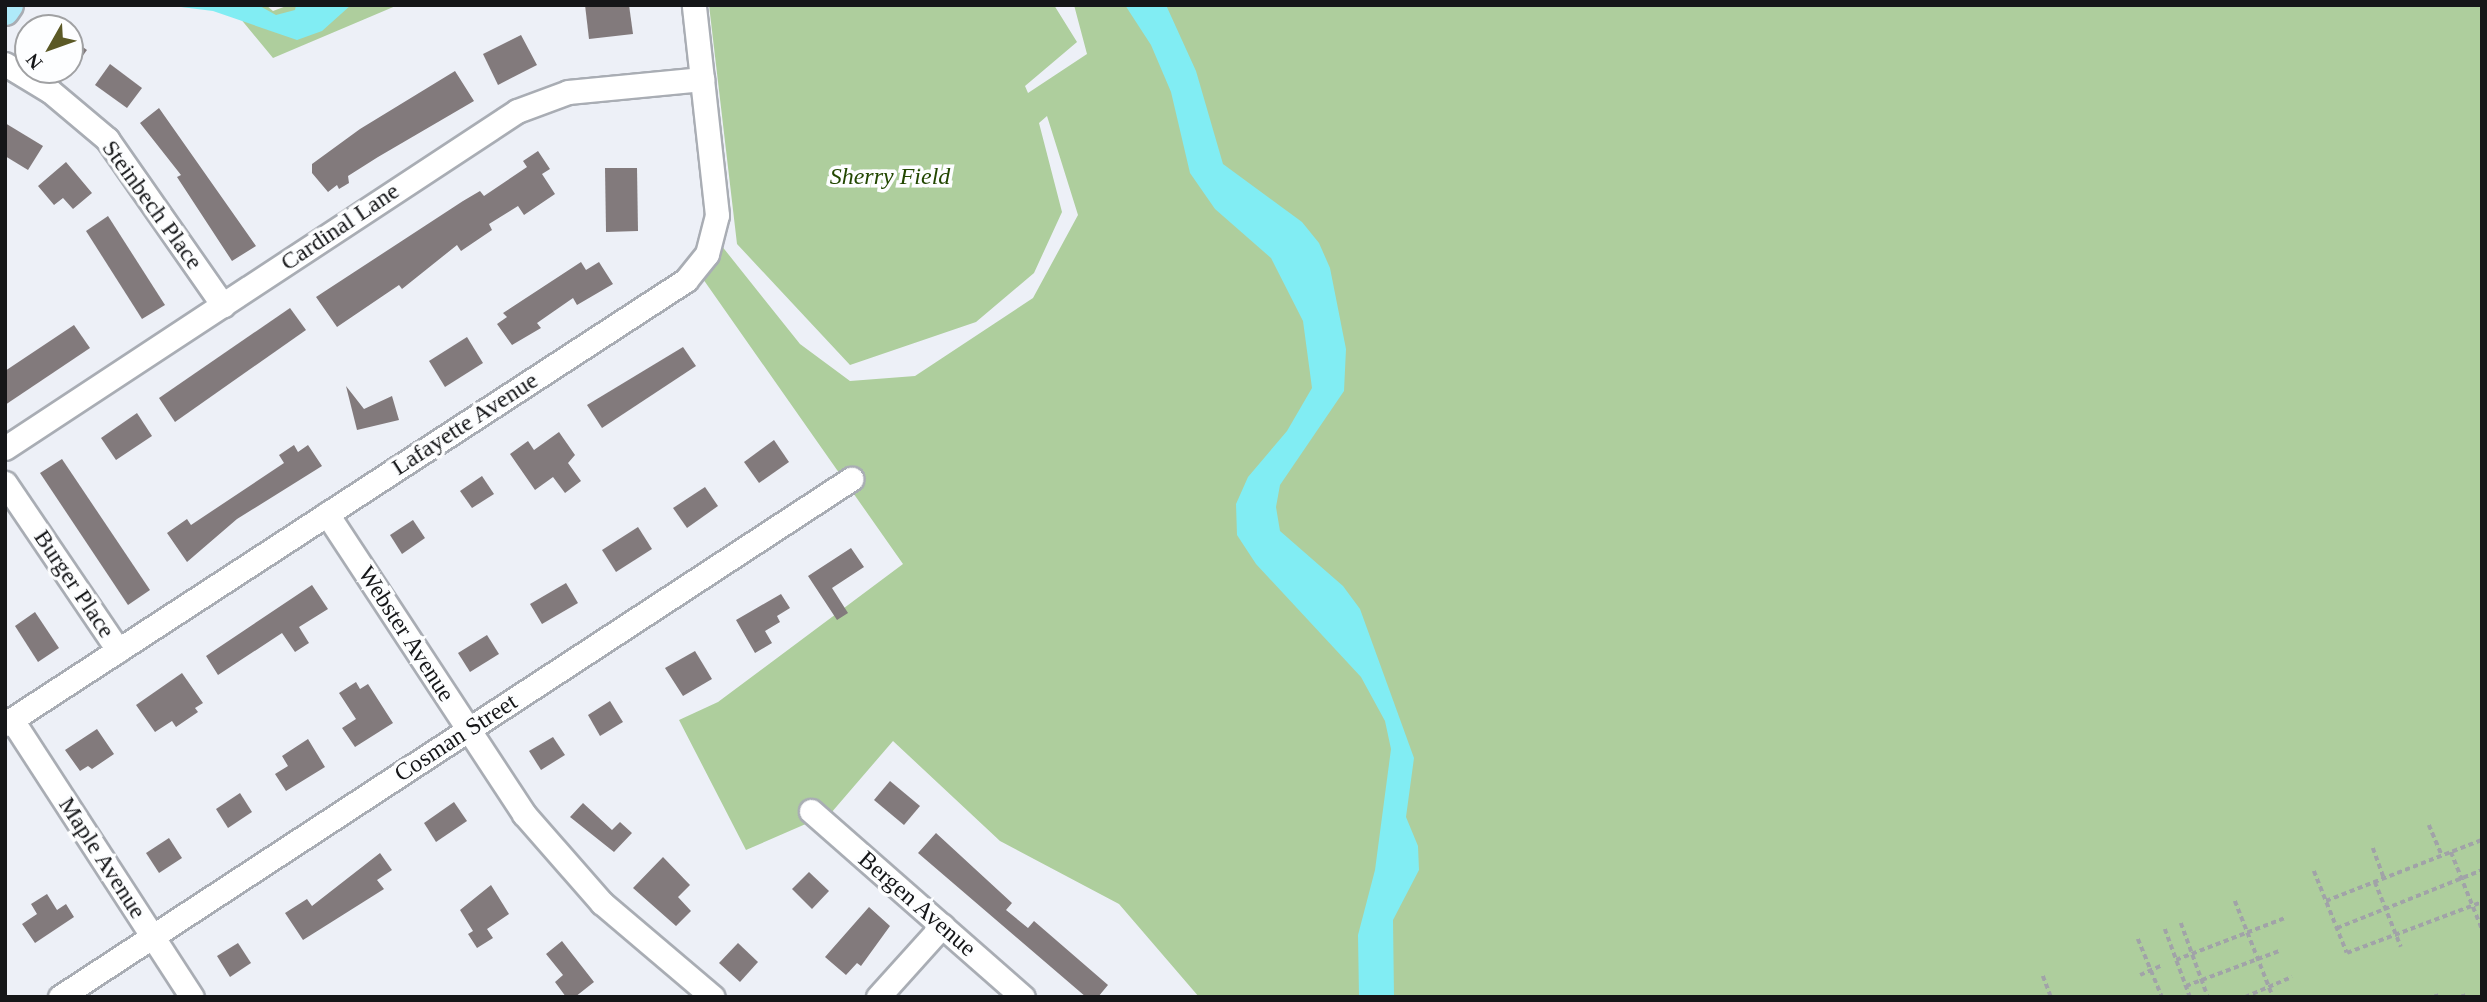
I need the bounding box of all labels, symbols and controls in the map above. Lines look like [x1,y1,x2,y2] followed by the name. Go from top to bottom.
[14,14,84,84] north arrow
[22,50,47,74] text: N
[95,135,209,275] street label: Steinbech Place
[830,163,950,191] park label: Sherry Field
[275,177,405,277] street label: Cardinal Lane
[386,366,544,482] street label: Lafayette Avenue
[27,524,121,644] street label: Burger Place
[351,560,461,708] street label: Webster Avenue
[389,688,523,788] street label: Cosman Street
[52,791,152,925] street label: Maple Avenue
[852,845,982,963] street label: Bergen Avenue

